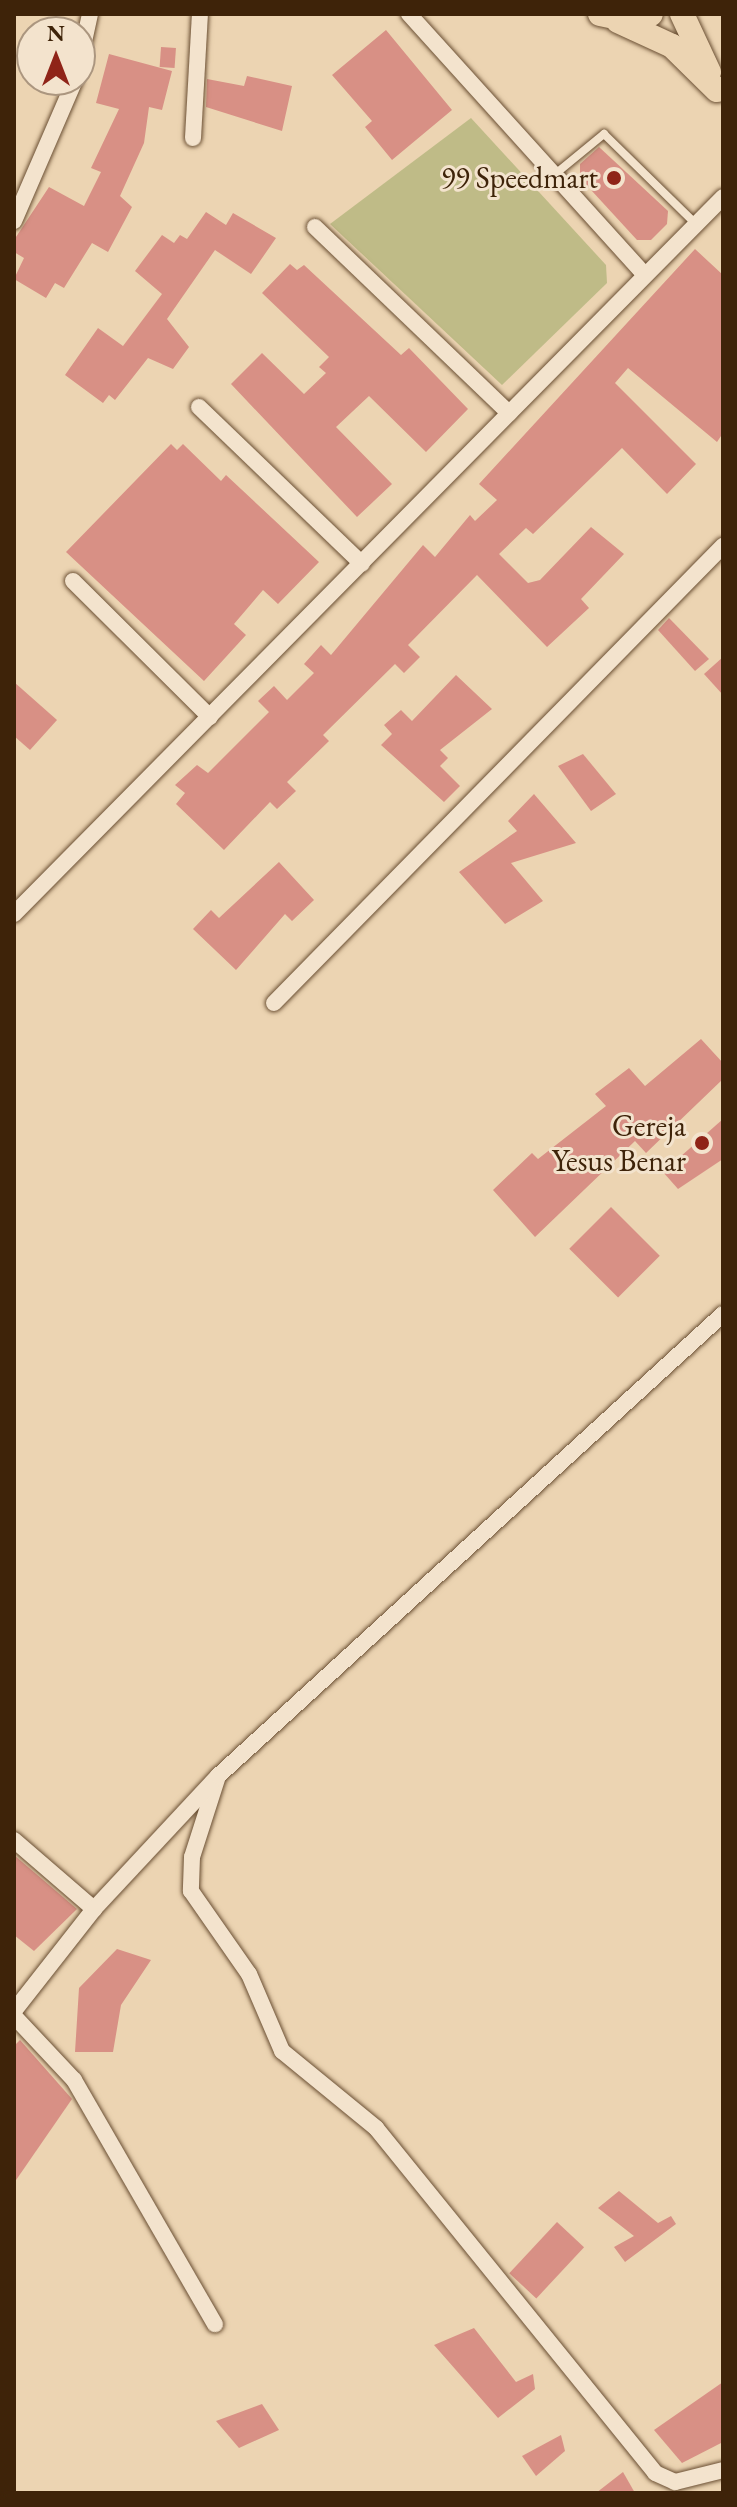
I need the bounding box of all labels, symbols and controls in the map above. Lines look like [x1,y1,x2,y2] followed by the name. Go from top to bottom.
[16,16,96,96] north arrow
[47,19,65,48] text: N
[441,160,598,196] place label: 99 Speedmart
[605,169,623,187] marker: 99 Speedmart
[552,1108,686,1178] place label: Gereja Yesus Benar
[693,1134,711,1152] marker: Gereja Yesus Benar

